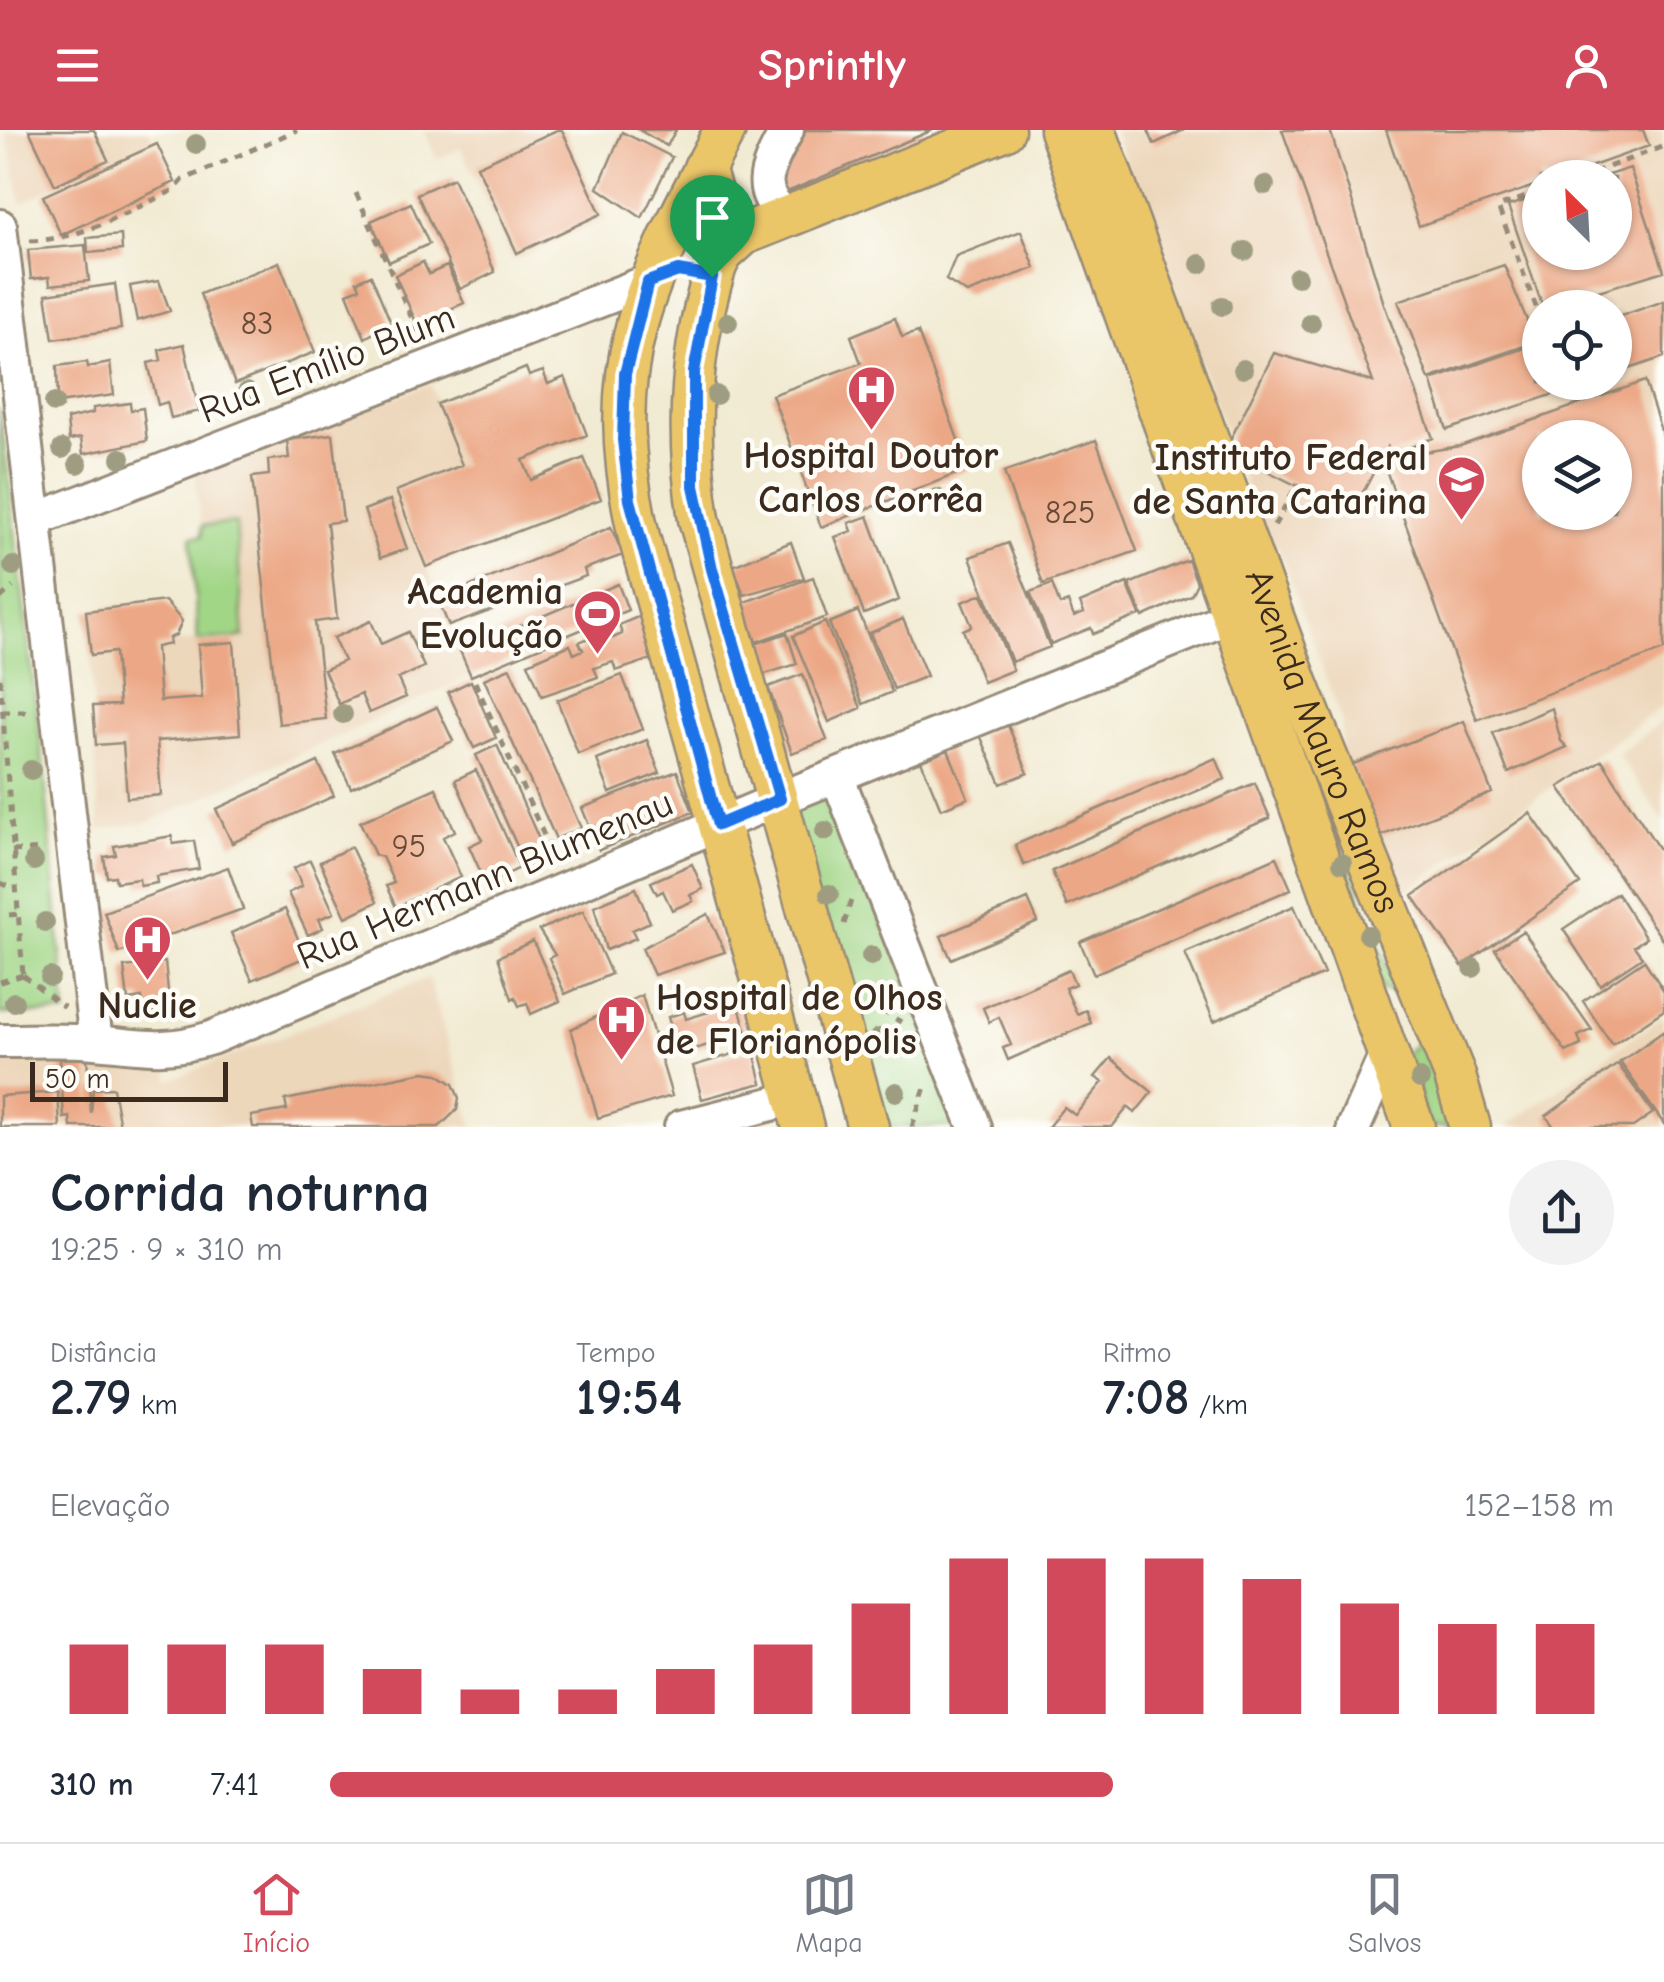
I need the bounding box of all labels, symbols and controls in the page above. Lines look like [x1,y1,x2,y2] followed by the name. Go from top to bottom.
[50,38,105,93] icon: menu
[1559,38,1614,93] icon: person
[758,39,906,91] text: Sprintly
[1522,160,1632,270] north arrow
[1522,160,1632,530] map controls
[670,175,755,278] pin
[685,190,740,245] icon: arrive
[1522,290,1632,400] button: locate
[193,295,461,433] street label: Rua Emílio Blum
[241,305,273,342] house number: 83
[845,364,897,432] hospital icon: Hospital Doutor Carlos Corrêa
[1522,420,1632,530] button: layers
[744,434,999,522] place label: Hospital Doutor Carlos Corrêa
[1132,436,1427,524] place label: Instituto Federal de Santa Catarina
[1436,454,1488,522] school or university icon: Instituto Federal de Santa Catarina
[1045,494,1095,531] house number: 825
[1236,563,1409,919] street label: Avenida Mauro Ramos
[408,570,563,658] place label: Academia Evolução
[572,588,624,656] sports icon: Academia Evolução
[291,781,679,979] street label: Rua Hermann Blumenau
[392,828,426,865] house number: 95
[121,914,173,982] hospital icon: Nuclie
[656,976,942,1064] place label: Hospital de Olhos de Florianópolis
[97,984,197,1028] place label: Nuclie
[595,994,647,1062] hospital icon: Hospital de Olhos de Florianópolis
[30,1057,228,1101] scale bar
[45,1063,110,1095] text: 50 m
[1509,1160,1614,1265] button: share
[50,1161,430,1225] text: Corrida noturna
[50,1231,282,1268] text: 19:25 · 9 × 310 m
[50,1337,157,1369] text: Distância
[576,1337,656,1369] text: Tempo
[1103,1337,1172,1369] text: Ritmo
[50,1369,132,1427] text: 2.79
[576,1369,682,1427] text: 19:54
[1103,1369,1190,1427] text: 7:08
[132,1389,178,1421] text: km
[1190,1389,1248,1421] text: /km
[50,1487,170,1524] text: Elevação
[1464,1487,1614,1524] text: 152–158 m
[50,1766,134,1803] text: 310 m
[210,1766,259,1803] text: 7:41
[243,1867,310,1959] tab: Início
[795,1867,863,1959] tab: Mapa
[1348,1867,1421,1959] tab: Salvos

